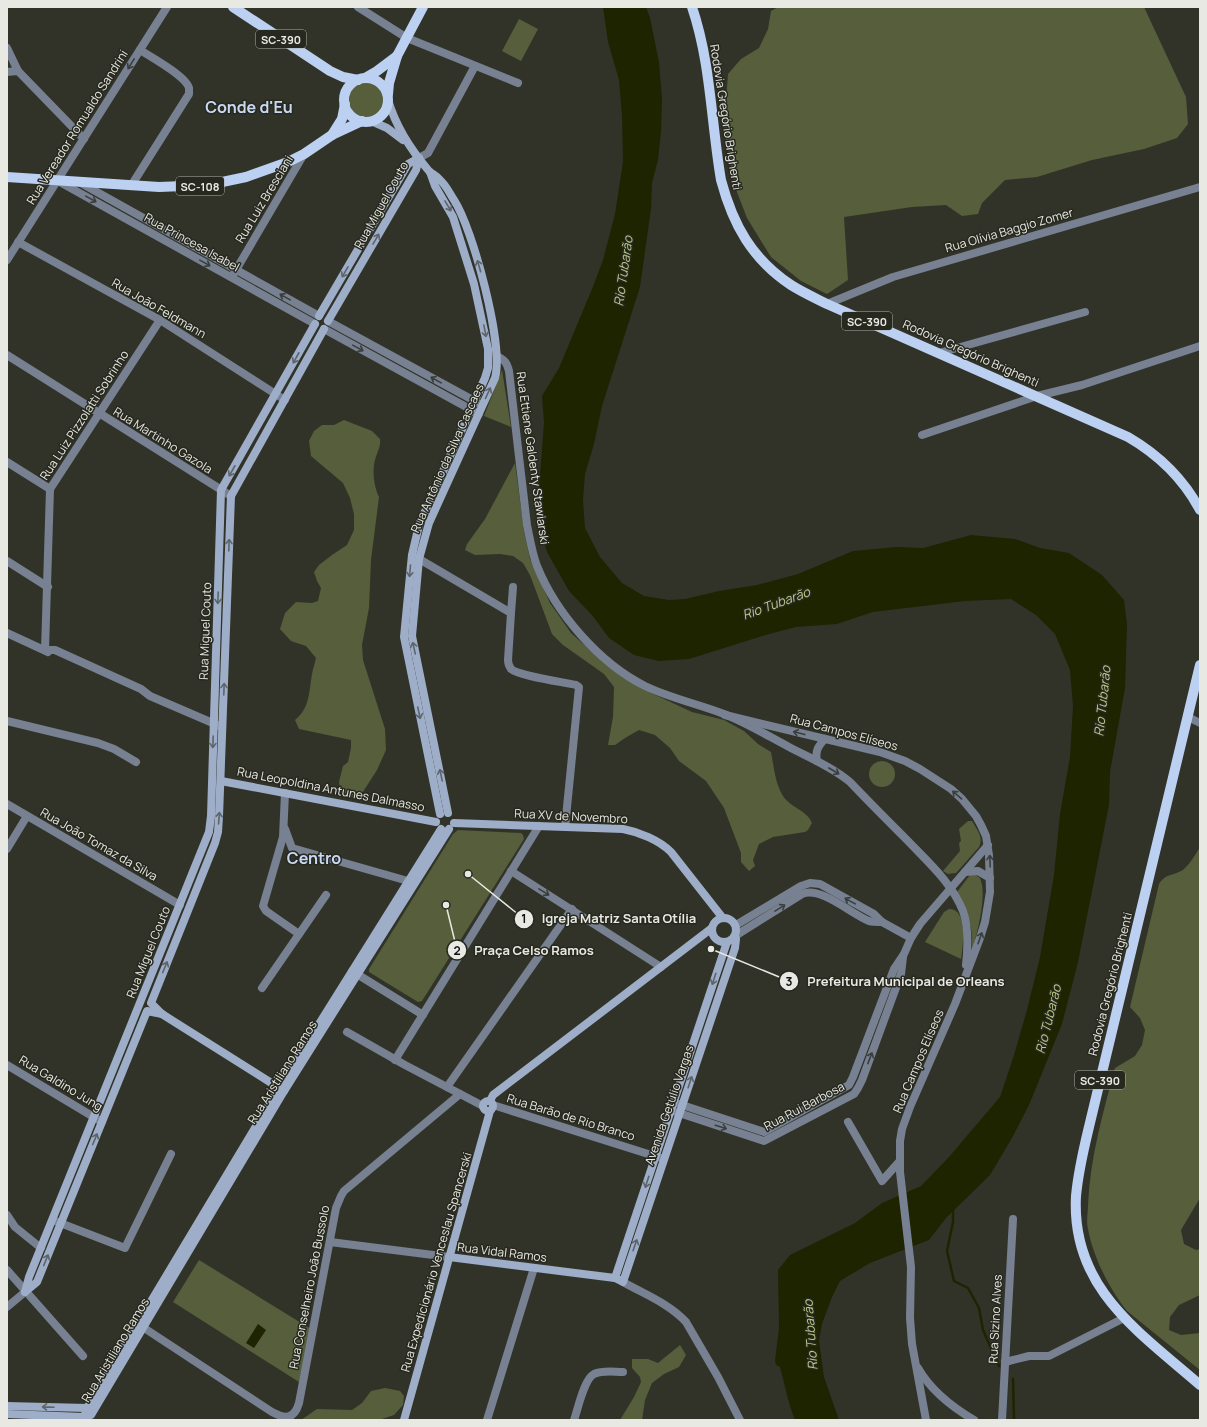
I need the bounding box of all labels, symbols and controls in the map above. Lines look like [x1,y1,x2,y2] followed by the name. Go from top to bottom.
[256,30,306,48] road number: SC-390
[706,43,746,191] street label: Rodovia Gregório Brighenti
[22,46,132,208] street label: Rua Vereador Romualdo Sandrini
[127,58,135,69] one-way arrow
[205,96,293,118] district label: Conde d'Eu
[231,152,297,246] street label: Rua Luiz Bresciani
[350,158,412,252] street label: Rua Miguel Couto
[176,177,224,195] road number: SC-108
[85,196,97,204] one-way arrow
[444,200,452,212] one-way arrow
[943,203,1076,256] street label: Rua Olívia Baggio Zomer
[141,209,243,275] street label: Rua Princesa Isabel
[372,233,380,245] one-way arrow
[609,233,637,307] water label: Rio Tubarão
[199,259,211,267] one-way arrow
[475,260,482,273] one-way arrow
[341,266,349,278] one-way arrow
[109,274,209,342] street label: Rua João Feldmann
[279,293,291,301] one-way arrow
[842,312,892,330] road number: SC-390
[900,315,1042,391] street label: Rodovia Gregório Brighenti
[481,324,489,337] one-way arrow
[352,344,364,352] one-way arrow
[36,347,132,483] street label: Rua Luiz Pizzolatti Sobrinho
[291,352,299,364] one-way arrow
[512,370,554,546] street label: Rua Ettiene Galdenty Stawiarski
[430,376,442,383] one-way arrow
[406,381,488,535] street label: Rua Antônio da Silva Cascaes
[485,387,492,399] one-way arrow
[110,403,216,477] street label: Rua Martinho Gazola
[228,465,235,477] one-way arrow
[225,539,233,552] one-way arrow
[407,564,414,577] one-way arrow
[195,582,215,680] street label: Rua Miguel Couto
[740,582,813,624] water label: Rio Tubarão
[214,591,221,604] one-way arrow
[409,642,417,655] one-way arrow
[1089,664,1115,737] water label: Rio Tubarão
[220,683,228,696] one-way arrow
[416,706,424,719] one-way arrow
[788,709,900,755] street label: Rua Campos Elíseos
[793,728,806,736] one-way arrow
[209,735,217,748] one-way arrow
[236,762,426,816] street label: Rua Leopoldina Antunes Dalmasso
[828,768,840,776] one-way arrow
[436,769,444,782] one-way arrow
[952,790,962,799] one-way arrow
[37,803,161,885] street label: Rua João Tomaz da Silva
[514,805,628,827] street label: Rua XV de Novembro
[215,812,223,825] one-way arrow
[287,847,341,869] district label: Centro
[986,855,993,868] one-way arrow
[538,888,549,896] one-way arrow
[844,896,856,904] one-way arrow
[774,903,786,911] one-way arrow
[122,904,174,1000] street label: Rua Miguel Couto
[514,906,705,931] callout: Igreja Matriz Santa Otília
[542,909,696,927] text: Igreja Matriz Santa Otília
[521,910,527,927] text: 1
[1084,910,1136,1058] street label: Rodovia Gregório Brighenti
[976,932,984,944] one-way arrow
[447,938,602,963] callout: Praça Celso Ramos
[474,941,594,959] text: Praça Celso Ramos
[453,942,461,959] text: 2
[162,961,170,973] one-way arrow
[779,969,1013,994] callout: Prefeitura Municipal de Orleans
[710,972,718,984] one-way arrow
[807,972,1005,990] text: Prefeitura Municipal de Orleans
[786,973,793,990] text: 3
[1031,981,1066,1055] water label: Rio Tubarão
[888,1007,948,1115] street label: Rua Campos Elíseos
[243,1017,321,1127] street label: Rua Aristiliano Ramos
[640,1043,698,1167] street label: Avenida Getúlio Vargas
[16,1051,106,1115] street label: Rua Galdino Jung
[866,1052,874,1064] one-way arrow
[1075,1071,1125,1089] road number: SC-390
[687,1076,694,1089] one-way arrow
[761,1078,847,1134] street label: Rua Rui Barbosa
[505,1089,637,1145] street label: Rua Barão de Rio Branco
[715,1123,727,1131] one-way arrow
[92,1134,99,1146] one-way arrow
[396,1150,476,1374] street label: Rua Expedicionário Venceslau Spancerski
[643,1175,650,1188] one-way arrow
[285,1204,333,1370] street label: Rua Conselheiro João Bussolo
[456,1238,548,1266] street label: Rua Vidal Ramos
[632,1239,640,1251] one-way arrow
[43,1254,51,1266] one-way arrow
[984,1274,1006,1364] street label: Rua Sizino Alves
[77,1295,153,1405] street label: Rua Aristiliano Ramos
[798,1298,821,1371] water label: Rio Tubarão
[42,1404,55,1411] one-way arrow

